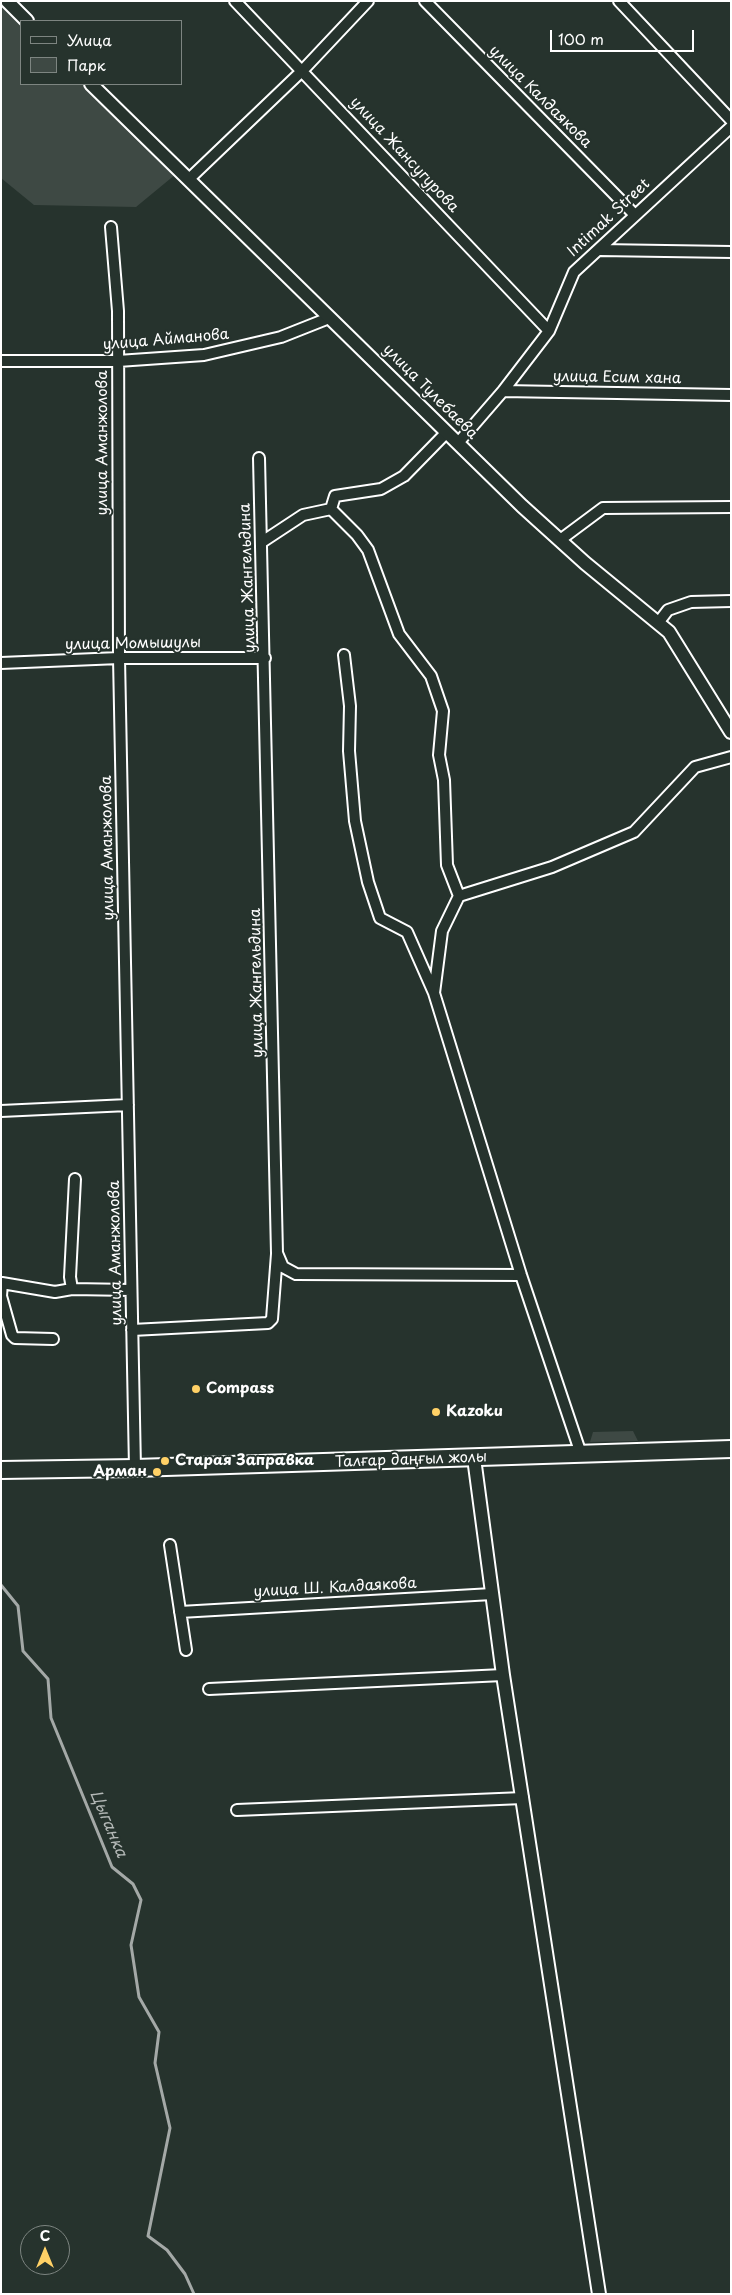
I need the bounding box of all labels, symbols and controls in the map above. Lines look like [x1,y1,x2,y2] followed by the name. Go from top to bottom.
[20,20,182,85] legend
[552,20,696,52] scale bar
[558,27,604,50] text: 100 m
[67,28,112,51] text: Улица
[485,42,595,152] street label: улица Калдаякова
[67,53,106,76] text: Парк
[346,94,462,216] street label: улица Жансугурова
[564,175,654,261] street label: Intimak Street
[102,326,230,354] street label: улица Айманова
[379,341,481,443] street label: улица Тулебаева
[553,368,681,388] street label: улица Есим хана
[94,370,112,516] street label: улица Аманжолова
[236,503,260,653] street label: улица Жангельдина
[65,634,201,654] street label: улица Момышулы
[98,775,118,921] street label: улица Аманжолова
[247,908,267,1058] street label: улица Жангельдина
[106,1180,126,1326] street label: улица Аманжолова
[206,1380,274,1398] place label: Compass
[190,1383,202,1395] marker: Compass
[446,1403,503,1421] place label: Kazoku
[430,1406,442,1418] marker: Kazoku
[335,1448,487,1472] street label: Талғар даңғыл жолы
[175,1452,314,1470] place label: Старая Заправка
[159,1455,171,1467] marker: Старая Заправка
[93,1463,147,1481] place label: Арман
[151,1466,163,1478] marker: Арман
[253,1575,417,1601] street label: улица Ш. Калдаякова
[85,1788,131,1860] water label: Цыганка
[20,2225,70,2275] north arrow
[40,2225,50,2246] text: С

